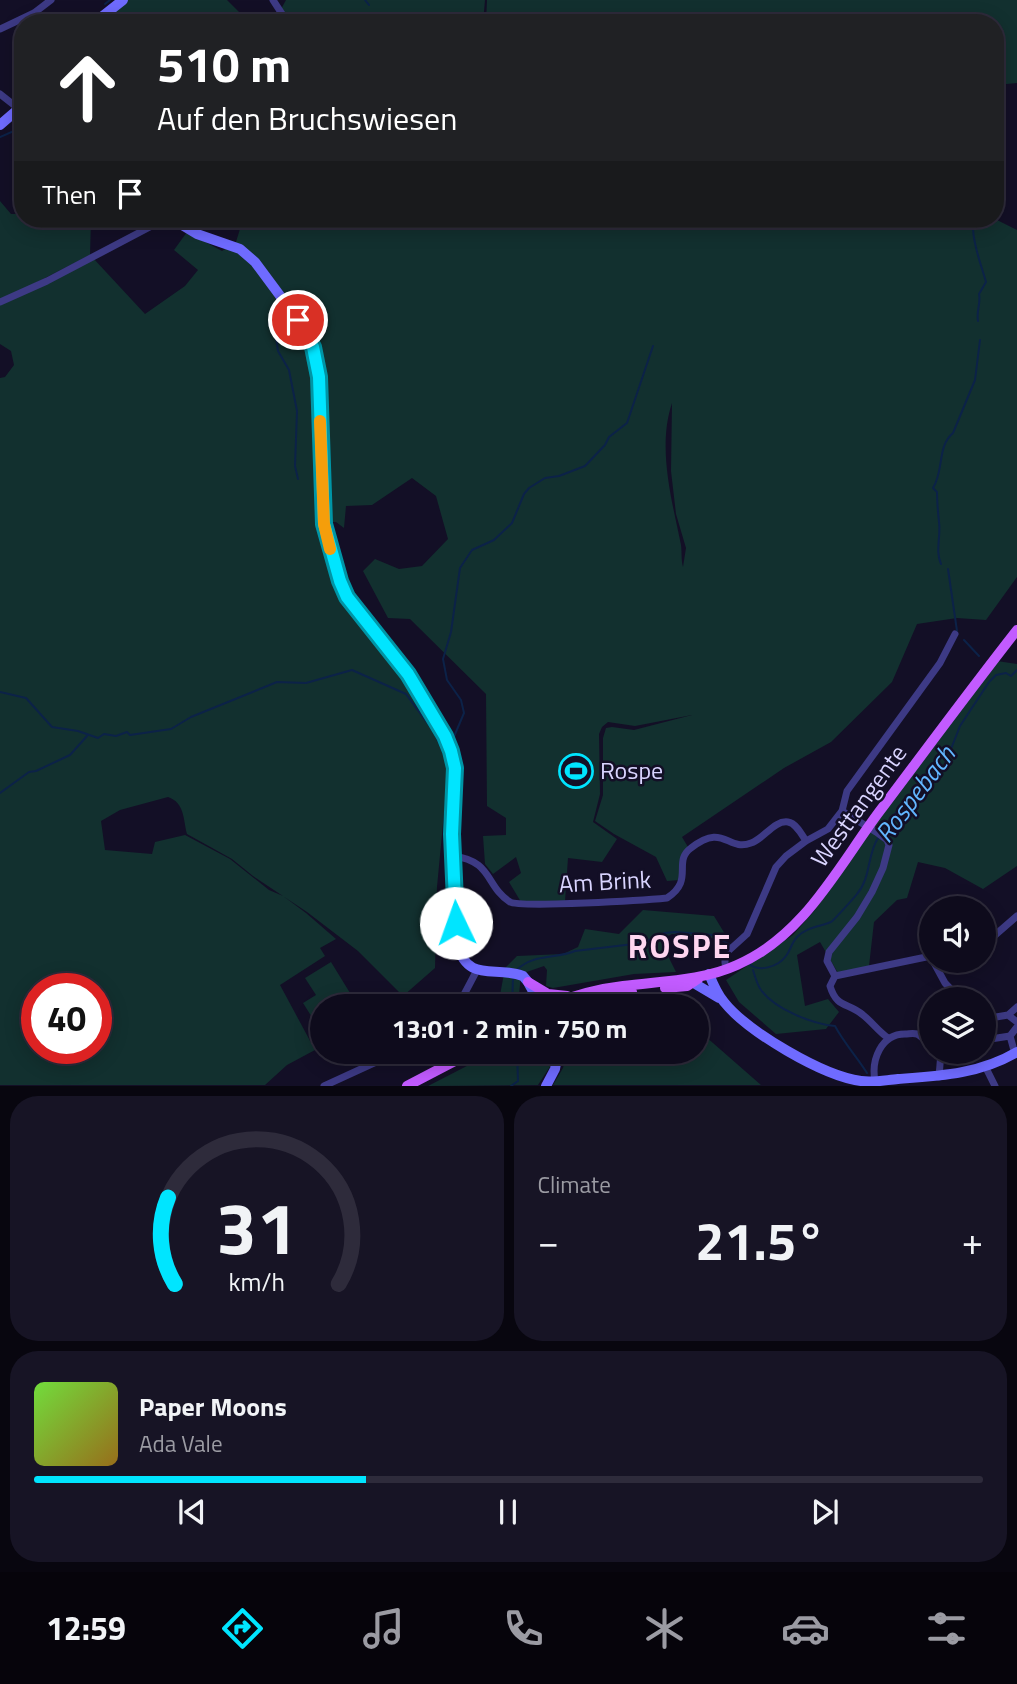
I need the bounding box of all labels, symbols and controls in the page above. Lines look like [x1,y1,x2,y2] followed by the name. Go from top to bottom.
[157,26,291,101] text: 510 m
[42,42,133,133] icon: ahead
[157,94,457,142] text: Auf den Bruchswiesen
[42,175,97,214] text: Then
[111,175,149,213] icon: arrive
[268,290,328,350] pin
[279,301,317,339] icon: arrive
[865,736,965,851] water label: Rospebach
[801,737,915,874] street label: Westtangente
[557,752,595,790] sports icon: Rospe
[600,752,663,788] place label: Rospe
[558,861,653,901] street label: Am Brink
[419,886,493,960] position arrow
[919,896,996,1064] map controls
[919,896,996,973] button: sound
[628,922,732,970] district label: ROSPE
[21,973,112,1064] speed limit sign: 40
[919,987,996,1064] button: layers
[392,1009,627,1048] text: 13:01 · 2 min · 750 m
[538,1167,611,1202] text: Climate
[216,1173,298,1283] text: 31
[695,1201,825,1280] text: 21.5°
[538,1212,559,1270] text: −
[962,1212,983,1270] text: +
[228,1263,285,1301] text: km/h
[139,1387,287,1426] text: Paper Moons
[139,1426,223,1461] text: Ada Vale
[173,1493,211,1531] icon: previous
[489,1493,527,1531] icon: pause
[806,1493,844,1531] icon: next
[46,1604,126,1652] text: 12:59
[218,1604,267,1653] icon: directions
[359,1604,408,1653] icon: music
[499,1604,548,1653] icon: phone
[640,1604,689,1653] icon: climate
[781,1604,830,1653] icon: car
[922,1604,971,1653] icon: filters

